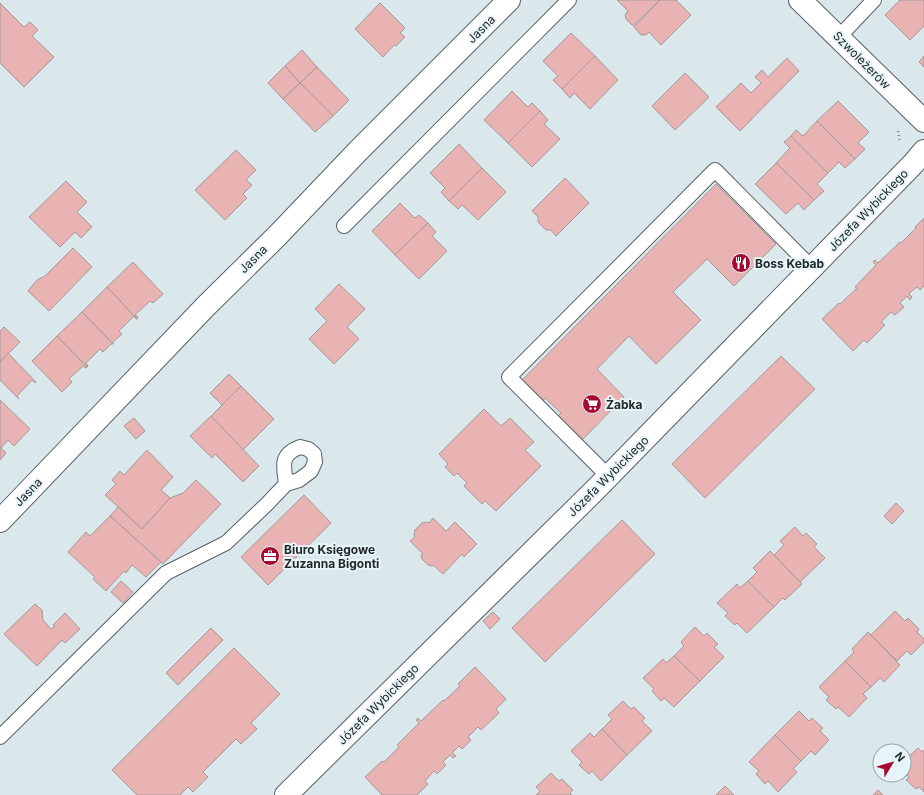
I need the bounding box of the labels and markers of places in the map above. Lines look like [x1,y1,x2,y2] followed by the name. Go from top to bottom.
[730,252,752,274] restaurant icon: Boss Kebab
[755,256,825,271] place label: Boss Kebab
[581,393,603,415] supermarket icon: Żabka
[606,397,642,412] place label: Żabka
[284,542,379,571] place label: Biuro Księgowe Zuzanna Bigonti
[259,545,281,567] office icon: Biuro Księgowe Zuzanna Bigonti

